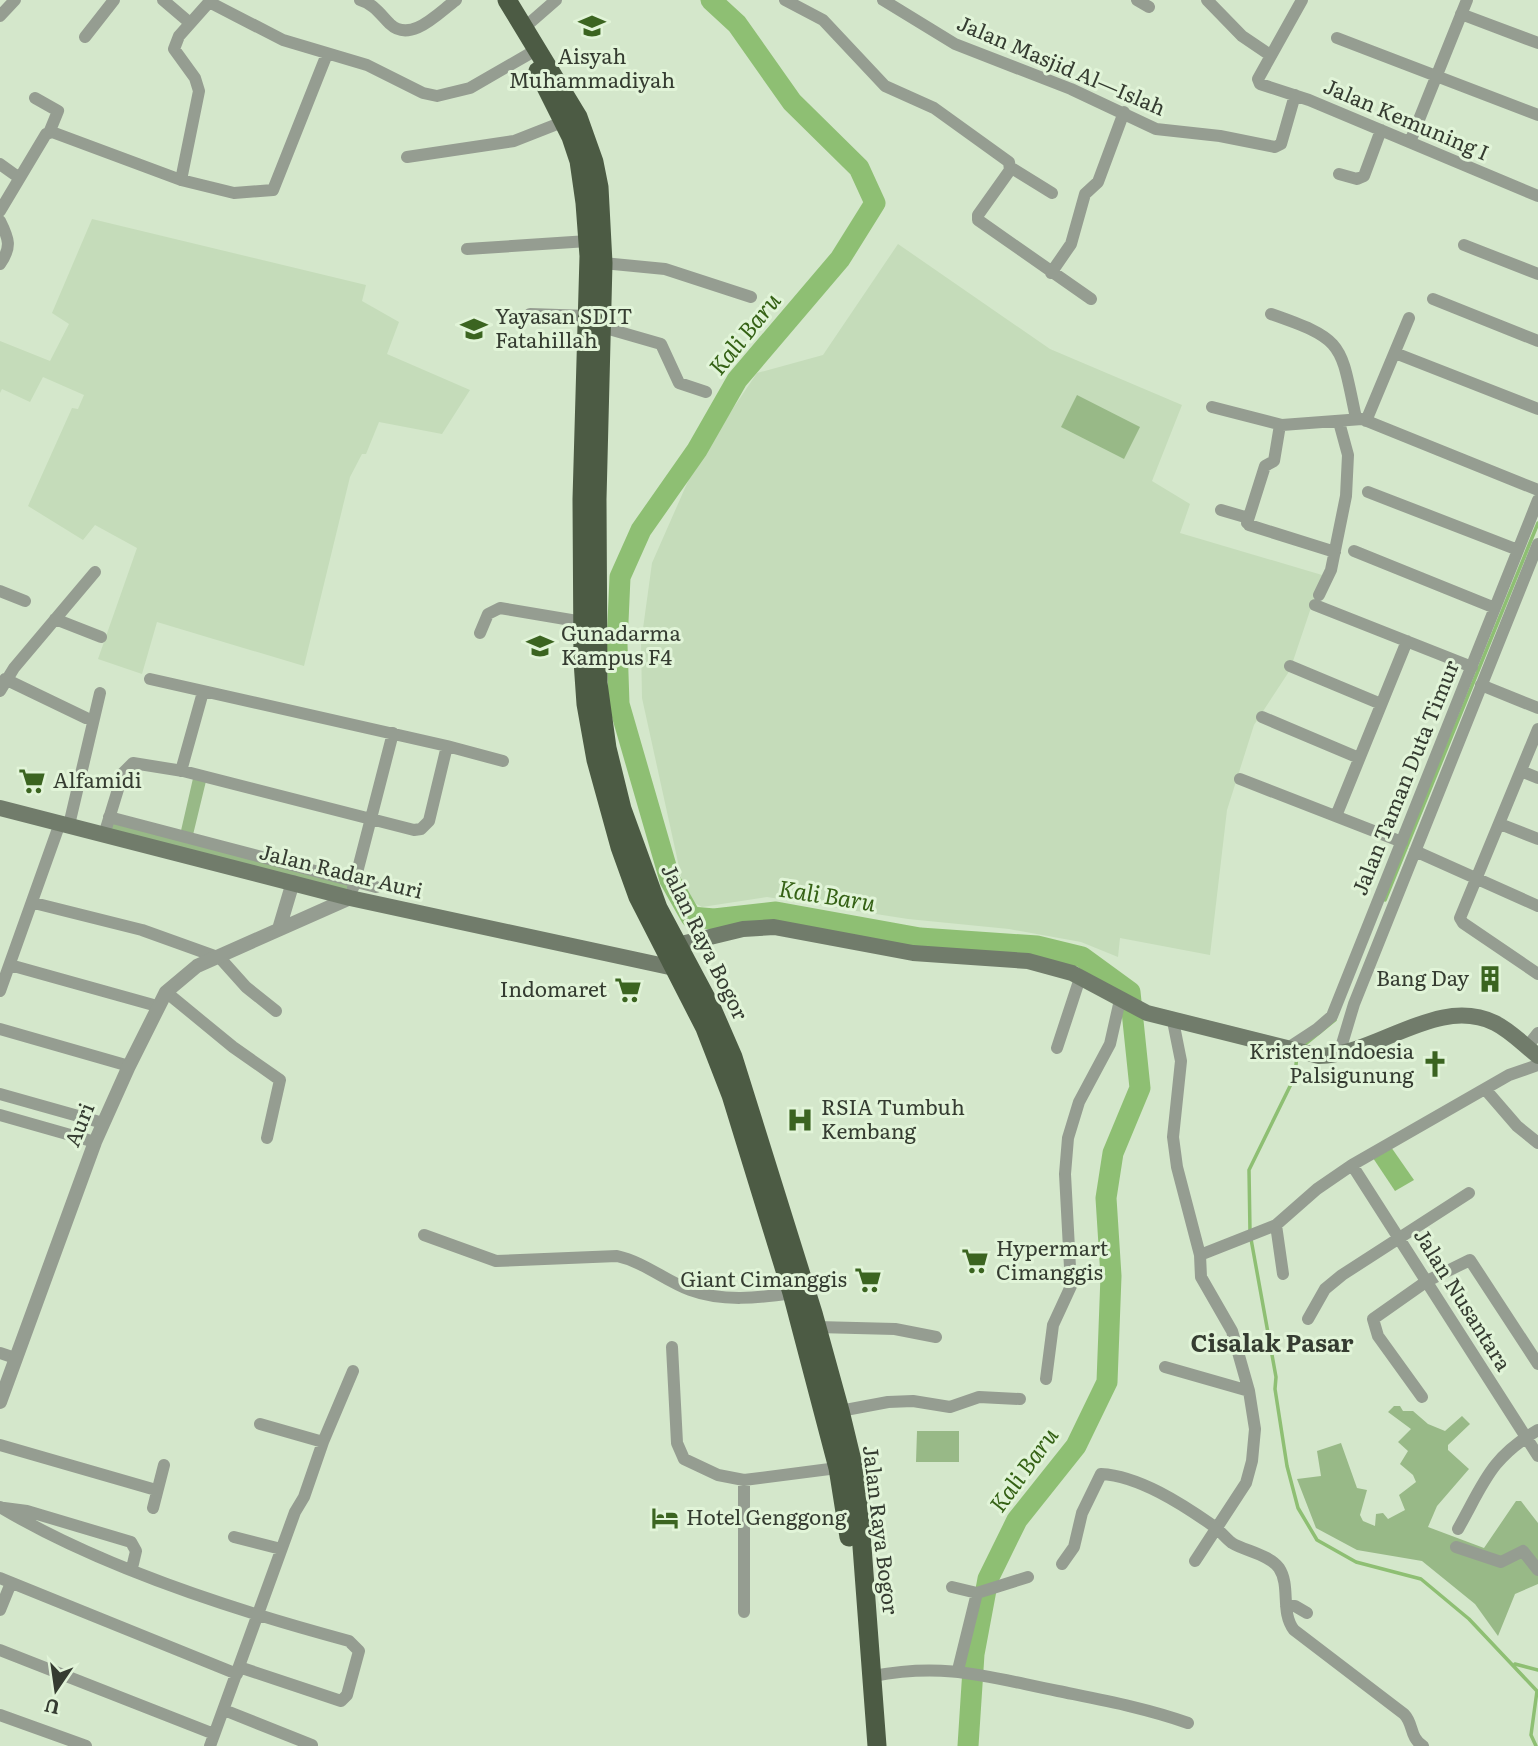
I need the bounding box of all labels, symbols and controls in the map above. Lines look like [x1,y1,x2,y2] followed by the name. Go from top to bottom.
[953,6,1171,122] street label: Jalan Masjid Al—Islah
[577,11,607,41] school or university icon: Aisyah Muhammadiyah
[509,39,675,94] place label: Aisyah Muhammadiyah
[1319,69,1494,167] street label: Jalan Kemuning I
[700,284,788,381] water label: Kali Baru
[495,299,632,354] place label: Yayasan SDIT Fatahillah
[459,314,489,344] school or university icon: Yayasan SDIT Fatahillah
[561,616,681,671] place label: Gunadarma Kampus F4
[525,631,555,661] school or university icon: Gunadarma Kampus F4
[1342,655,1465,899] street label: Jalan Taman Duta Timur
[53,763,142,794] place label: Alfamidi
[17,766,47,796] supermarket icon: Alfamidi
[257,834,427,905] street label: Jalan Radar Auri
[655,858,758,1024] street label: Jalan Raya Bogor
[776,870,879,919] water label: Kali Baru
[1376,961,1470,992] place label: Bang Day
[1475,964,1505,994] building icon: Bang Day
[500,972,608,1003] place label: Indomaret
[613,975,643,1005] supermarket icon: Indomaret
[1249,1034,1415,1089] place label: Kristen Indoesia Palsigunung
[1420,1049,1450,1079] church icon: Kristen Indoesia Palsigunung
[821,1090,965,1145] place label: RSIA Tumbuh Kembang
[55,1097,100,1151] street label: Auri
[785,1105,815,1135] hospital icon: RSIA Tumbuh Kembang
[1408,1221,1521,1377] street label: Jalan Nusantara
[996,1231,1109,1286] place label: Hypermart Cimanggis
[960,1246,990,1276] supermarket icon: Hypermart Cimanggis
[680,1262,847,1293] place label: Giant Cimanggis
[853,1265,883,1295] supermarket icon: Giant Cimanggis
[1190,1324,1354,1359] district label: Cisalak Pasar
[980,1419,1065,1518] water label: Kali Baru
[857,1443,908,1616] street label: Jalan Raya Bogor
[686,1500,847,1531] place label: Hotel Genggong
[650,1503,680,1533] hotel icon: Hotel Genggong
[21,1655,91,1725] north arrow
[41,1692,62,1723] text: U

